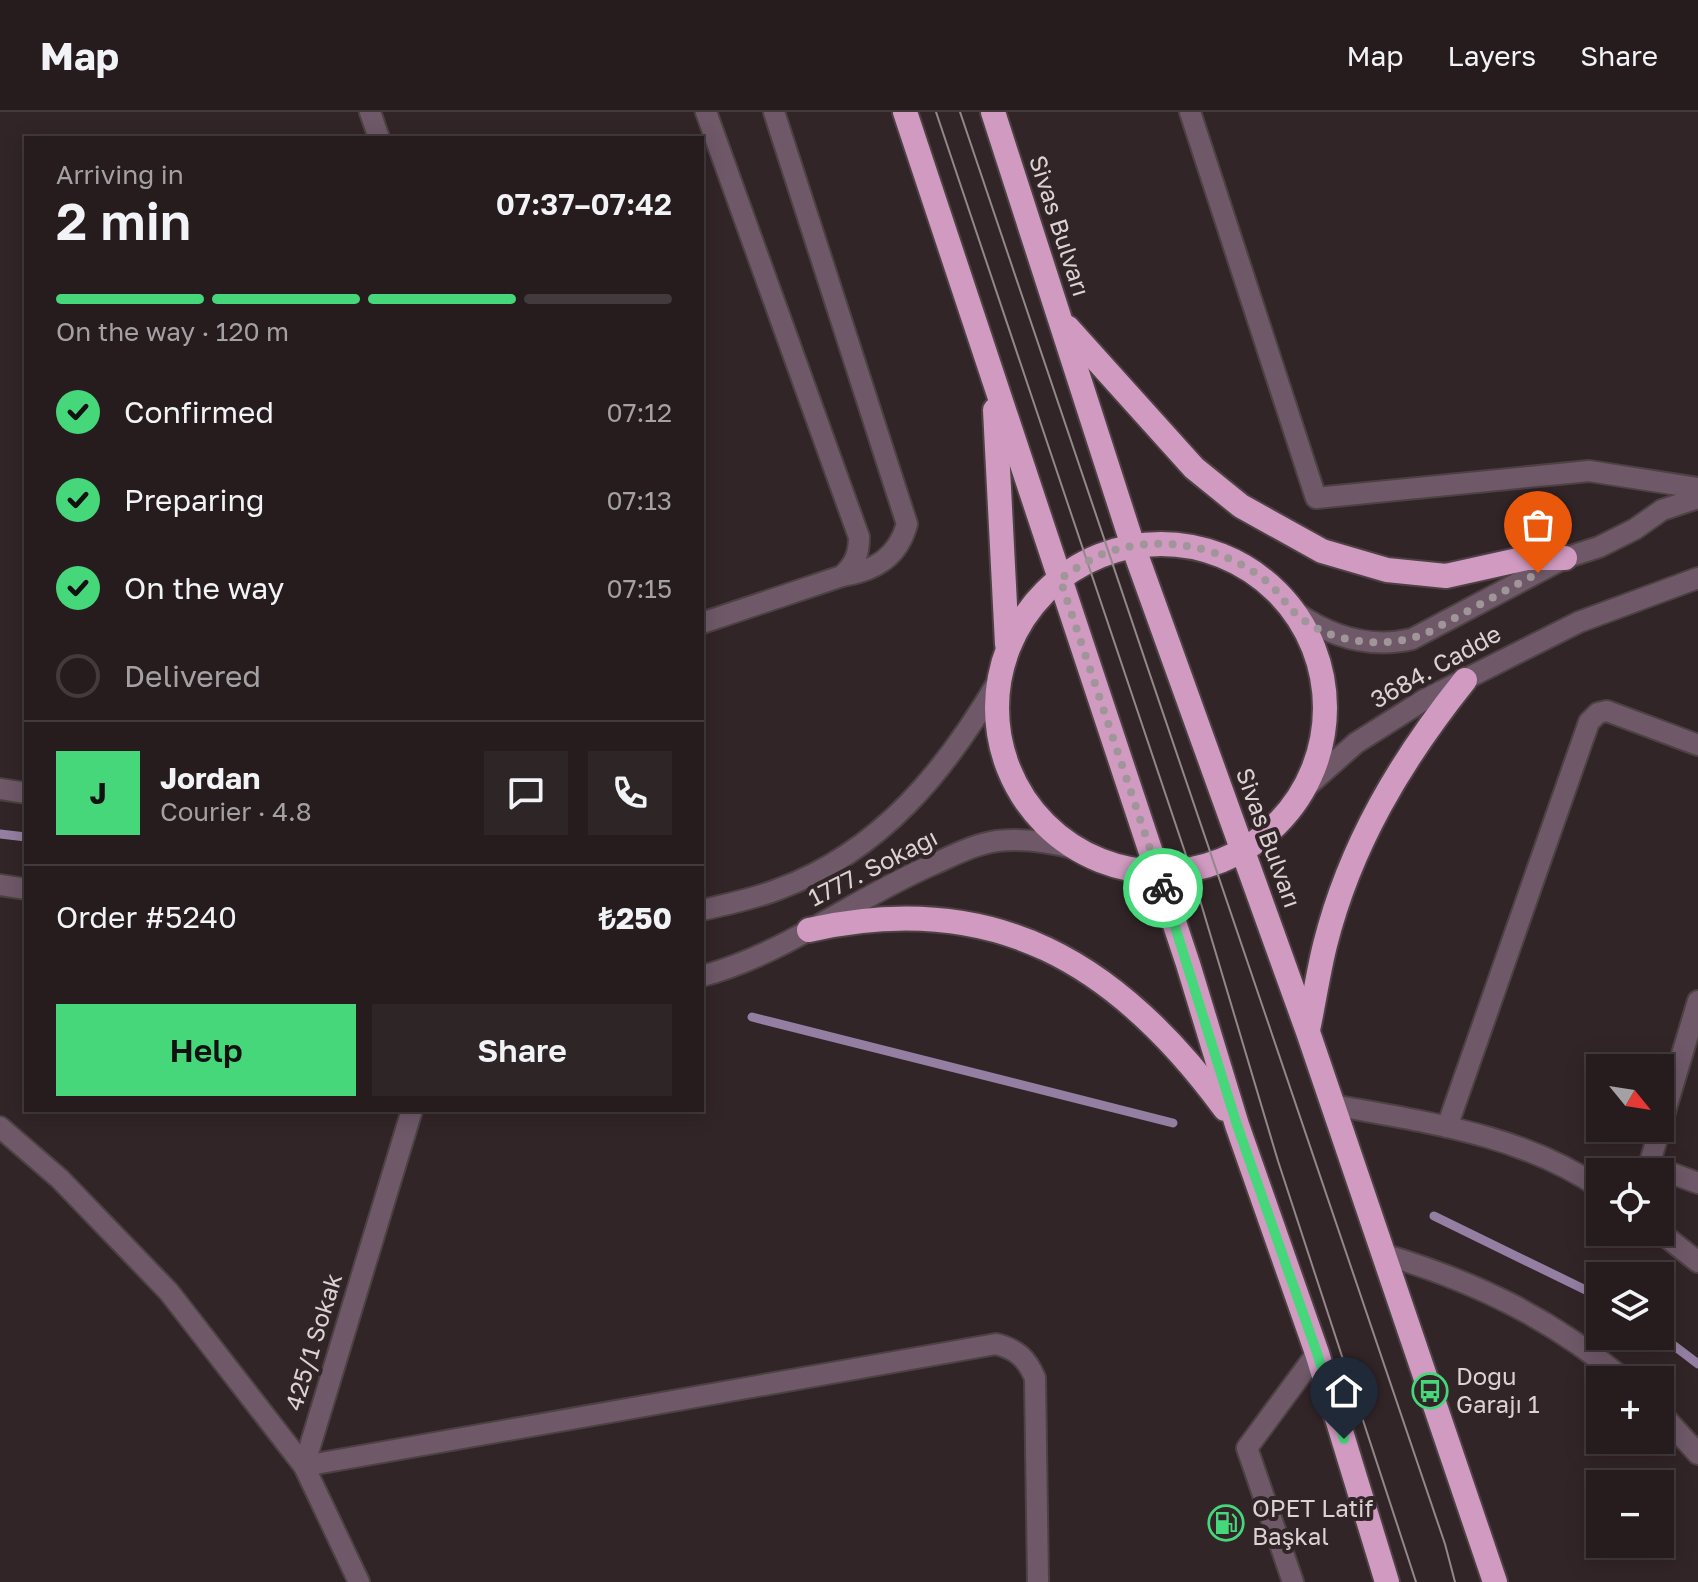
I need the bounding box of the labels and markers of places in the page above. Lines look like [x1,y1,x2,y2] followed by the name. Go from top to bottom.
[1504,491,1572,573] pin
[1310,1357,1378,1439] pin
[1456,1361,1540,1418] place label: Doğu Garajı 1
[1411,1372,1449,1410] bus stop icon: Doğu Garajı 1
[1252,1493,1374,1550] place label: OPET Latif Başkal
[1207,1504,1245,1542] fuel station icon: OPET Latif Başkal

